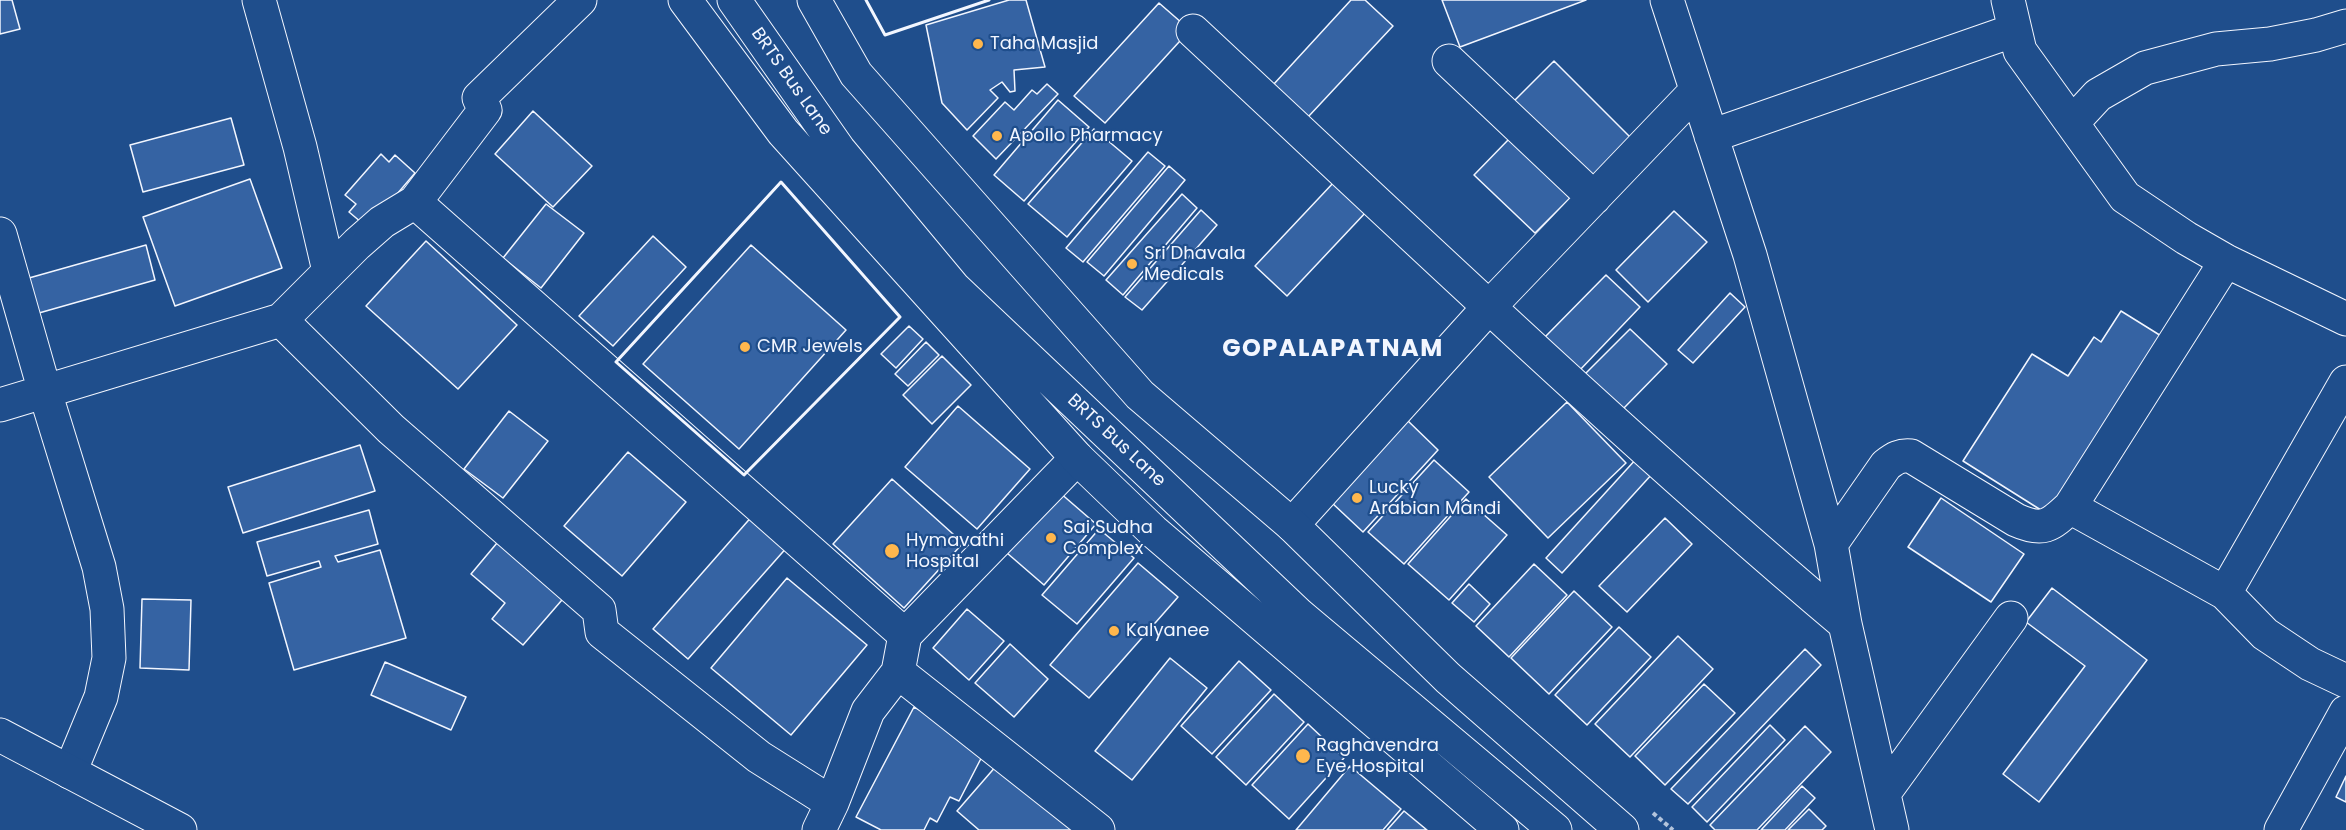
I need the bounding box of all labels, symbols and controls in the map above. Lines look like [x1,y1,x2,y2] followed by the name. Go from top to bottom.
[746,24,836,140] street label: BRTS Bus Lane
[990,33,1099,55] place label: Taha Masjid
[971,37,985,51] marker: Taha Masjid
[1009,125,1163,147] place label: Apollo Pharmacy
[990,129,1004,143] marker: Apollo Pharmacy
[1144,243,1246,286] place label: Sri Dhavala Medicals
[1125,257,1139,271] marker: Sri Dhavala Medicals
[757,336,863,358] place label: CMR Jewels
[1222,336,1444,364] district label: GOPALAPATNAM
[738,340,752,354] marker: CMR Jewels
[1062,390,1170,492] street label: BRTS Bus Lane
[1369,477,1501,520] place label: Lucky Arabian Mandi
[1350,491,1364,505] marker: Lucky Arabian Mandi
[1063,517,1153,560] place label: Sai Sudha Complex
[906,530,1004,572] place label: Hymavathi Hospital
[1044,531,1058,545] marker: Sai Sudha Complex
[883,542,901,560] marker: Hymavathi Hospital
[1126,620,1210,642] place label: Kalyanee
[1107,624,1121,638] marker: Kalyanee
[1316,735,1439,777] place label: Raghavendra Eye Hospital
[1294,747,1312,765] marker: Raghavendra Eye Hospital

